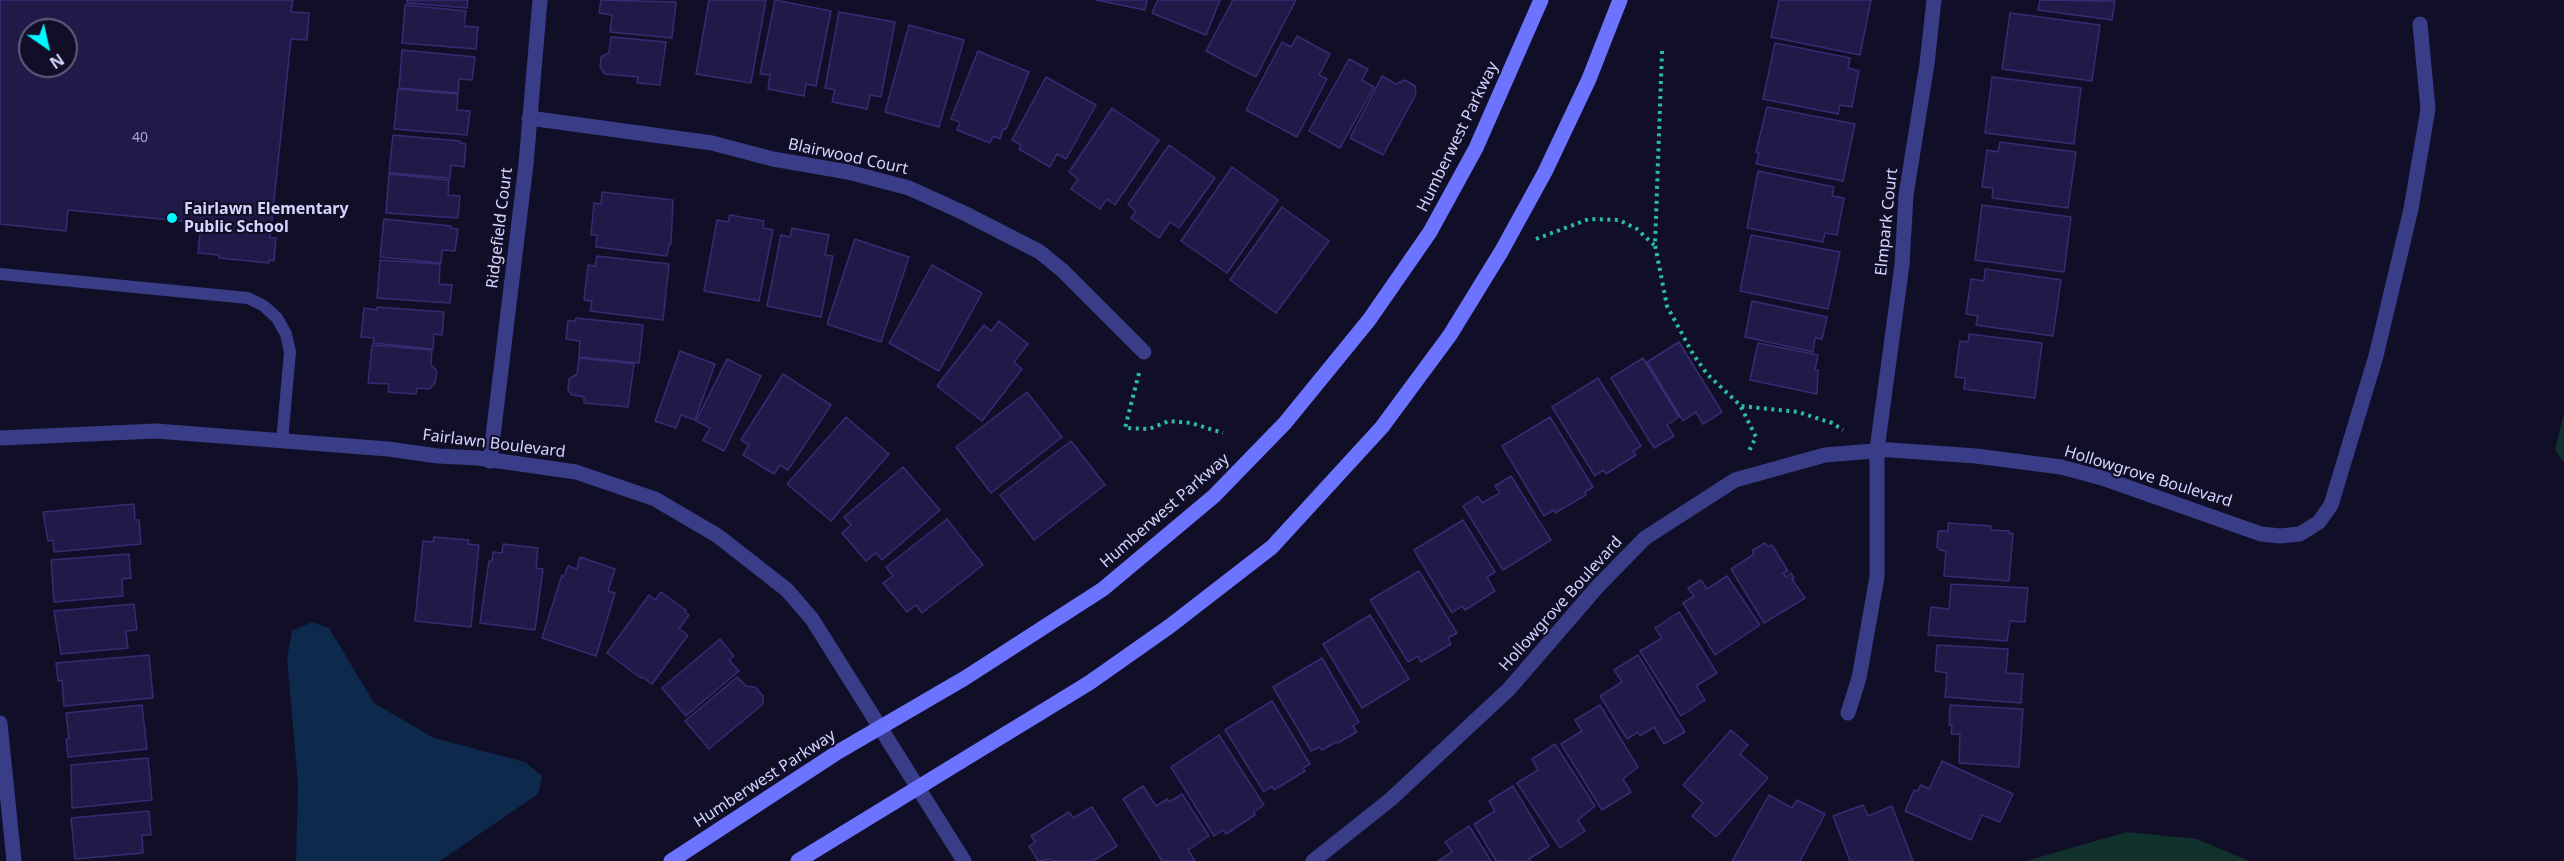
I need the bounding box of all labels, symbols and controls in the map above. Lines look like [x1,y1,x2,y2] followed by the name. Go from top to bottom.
[18,18,78,78] north arrow
[45,49,68,74] text: N
[1413,59,1503,215] street label: Humberwest Parkway
[132,130,148,146] house number: 40
[786,135,910,179] street label: Blairwood Court
[483,166,517,290] street label: Ridgefield Court
[1872,167,1902,277] street label: Elmpark Court
[184,199,349,237] place label: Fairlawn Elementary Public School
[165,211,179,225] marker: Fairlawn Elementary Public School
[421,426,567,462] street label: Fairlawn Boulevard
[2062,442,2234,512] street label: Hollowgrove Boulevard
[1096,450,1234,572] street label: Humberwest Parkway
[1495,533,1627,675] street label: Hollowgrove Boulevard
[691,726,839,832] street label: Humberwest Parkway

